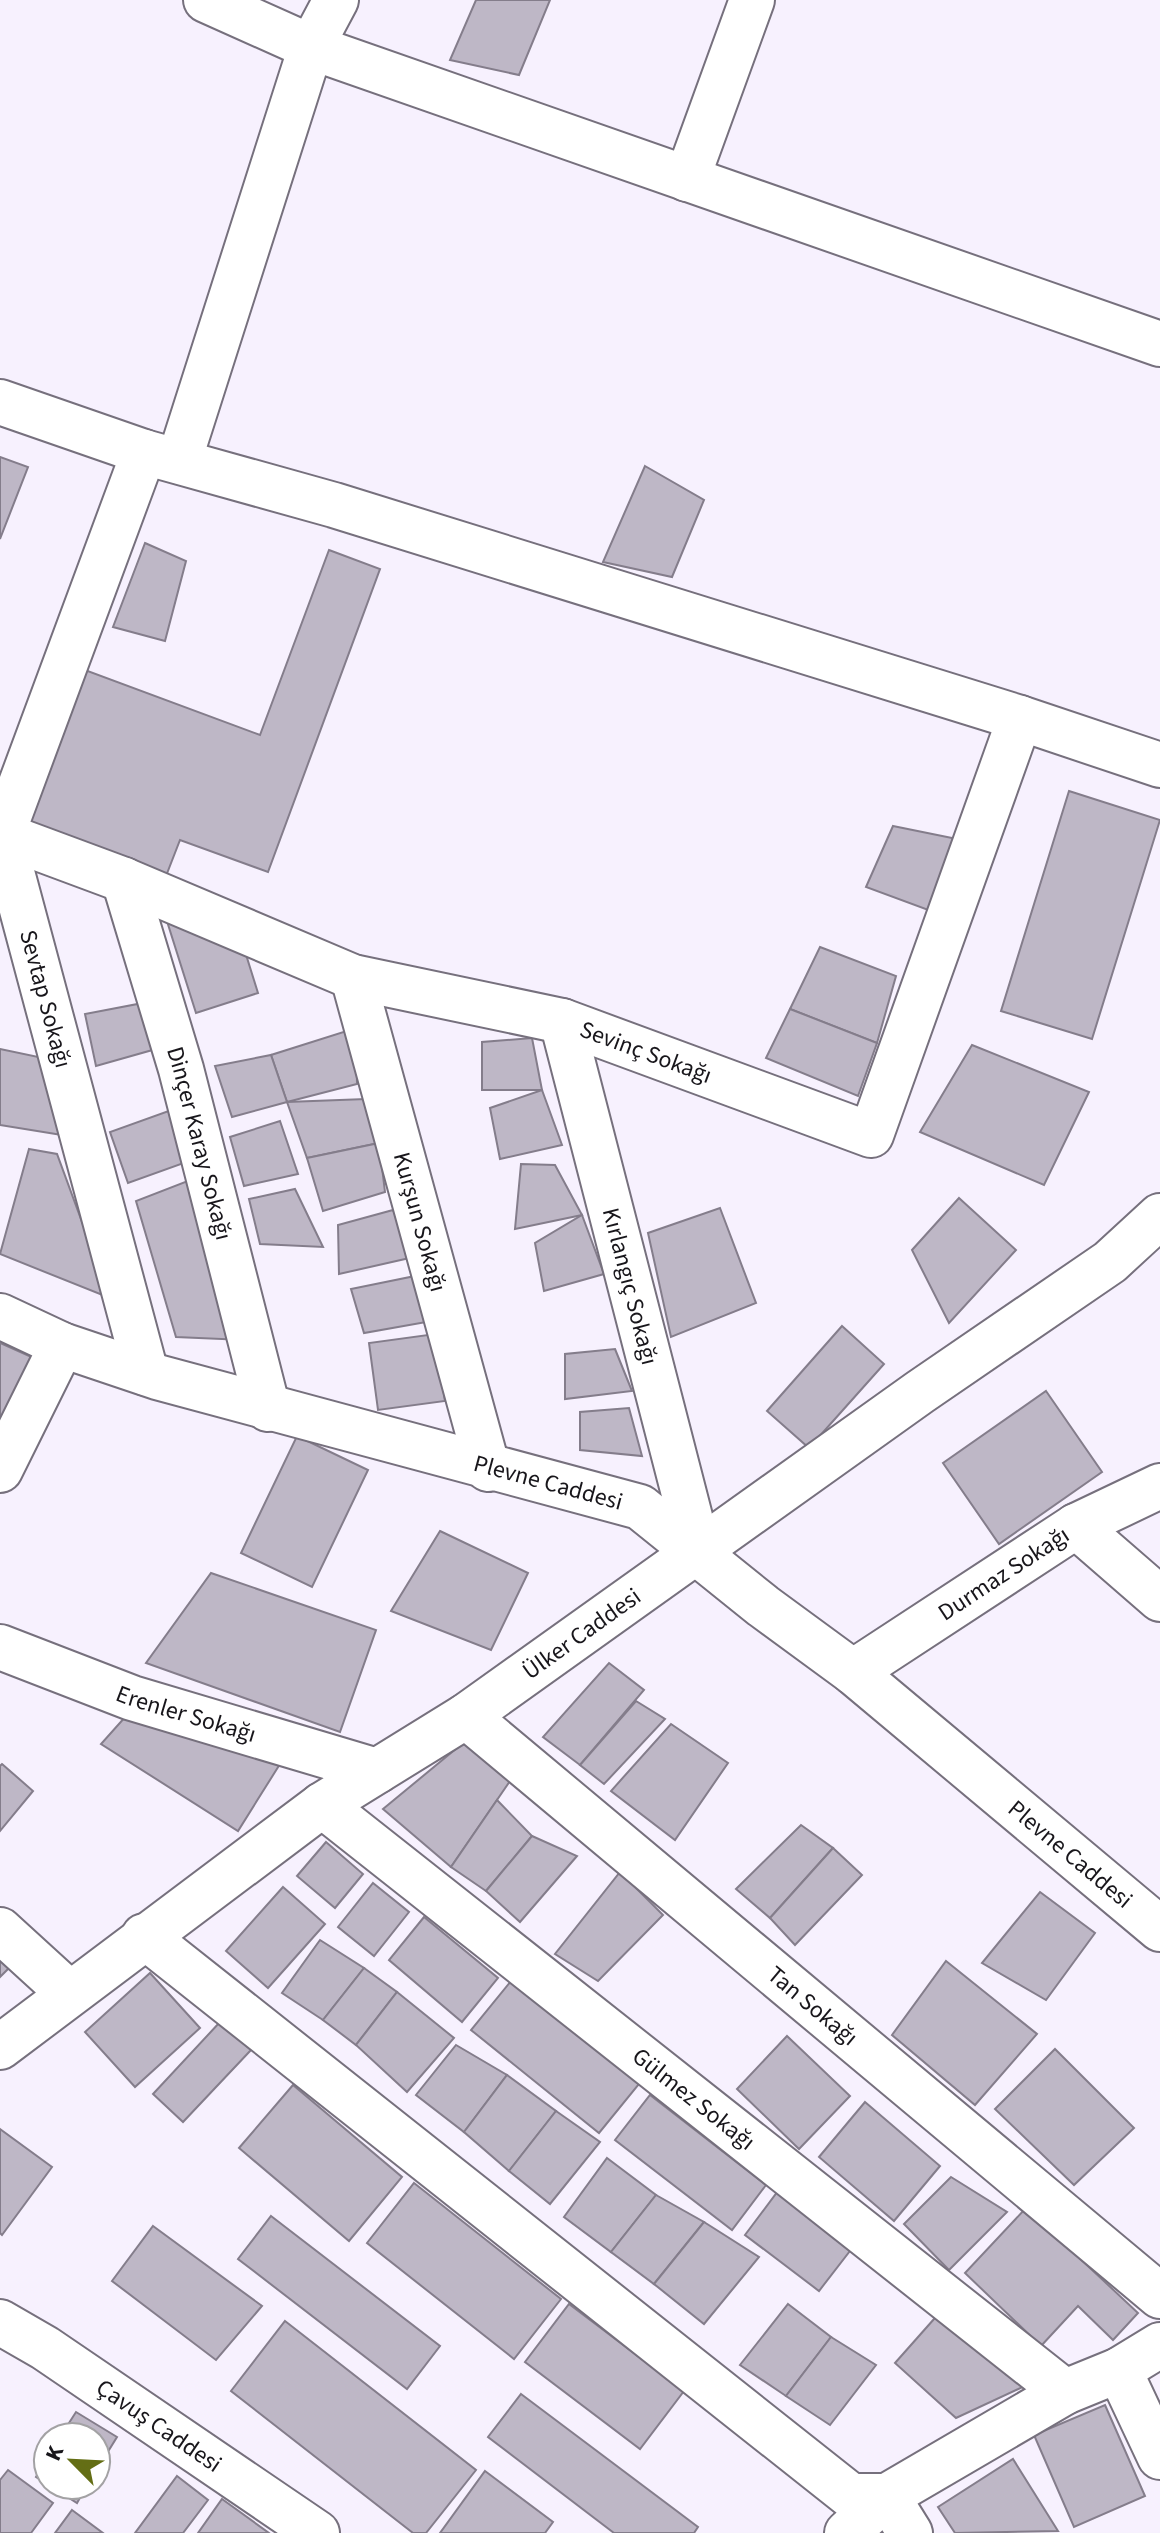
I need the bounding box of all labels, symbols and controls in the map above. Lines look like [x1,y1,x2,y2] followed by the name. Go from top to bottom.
[10,926,81,1072] street label: Sevtap Sokağı
[575,1012,717,1093] street label: Sevinç Sokağı
[157,1042,241,1244] street label: Dinçer Karay Sokağı
[384,1148,456,1296] street label: Kurşun Sokağı
[593,1204,667,1369] street label: Kırlangıç Sokağı
[470,1446,627,1520] street label: Plevne Caddesi
[931,1518,1077,1630] street label: Durmaz Sokağı
[515,1580,648,1688] street label: Ülker Caddesi
[111,1676,260,1752] street label: Erenler Sokağı
[1000,1792,1140,1917] street label: Plevne Caddesi
[760,1958,865,2055] street label: Tan Sokağı
[625,2039,763,2159] street label: Gülmez Sokağı
[89,2371,229,2481] street label: Çavuş Caddesi
[32,2421,112,2501] north arrow
[37,2440,72,2466] text: K

